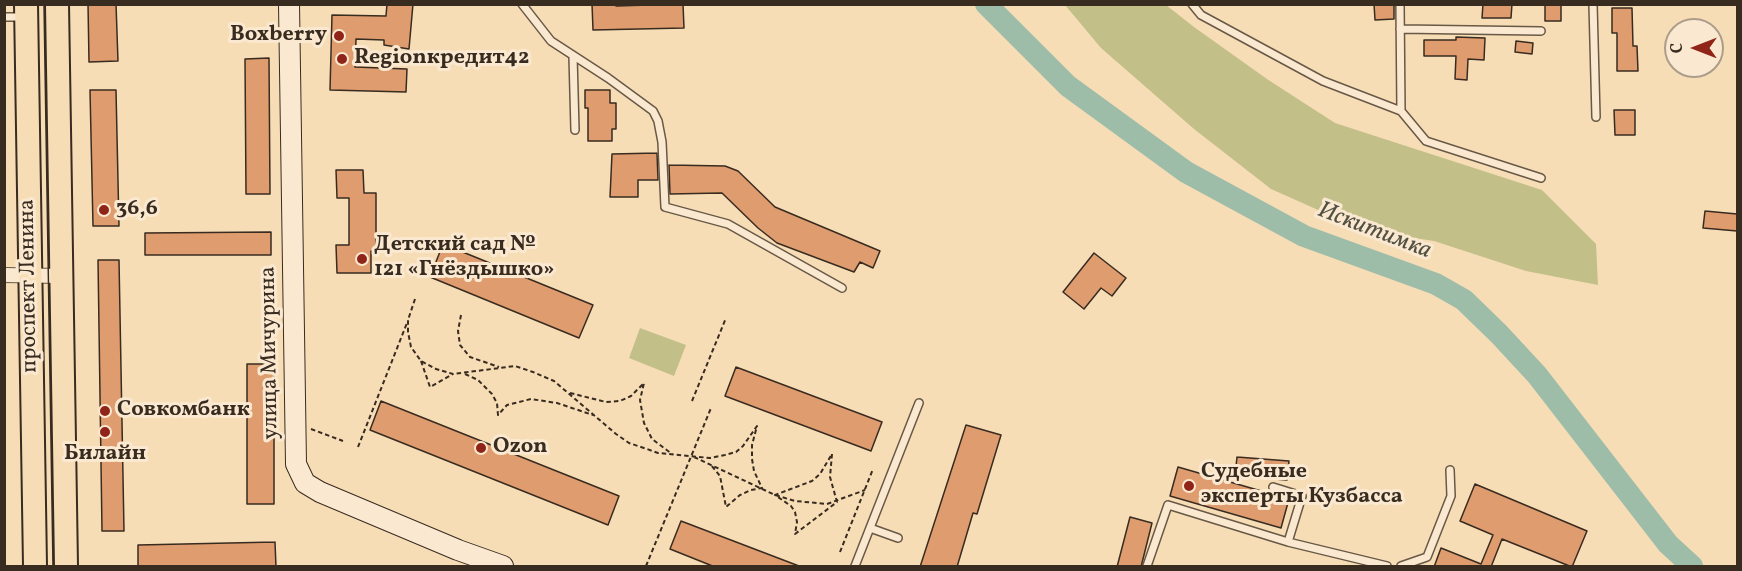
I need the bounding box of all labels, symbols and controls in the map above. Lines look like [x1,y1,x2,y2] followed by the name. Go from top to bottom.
[1664,18,1724,78] north arrow
[230,23,327,49] place label: Boxberry
[332,29,346,43] marker: Boxberry
[1667,43,1689,53] text: С
[354,46,529,72] place label: Regionкредит42
[335,52,349,66] marker: Regionкредит42
[116,197,158,223] place label: 36,6
[1313,197,1435,267] water label: Искитимка
[15,199,45,373] street label: проспект Ленина
[97,203,111,217] marker: 36,6
[374,233,555,284] place label: Детский сад № 121 «Гнёздышко»
[355,252,369,266] marker: Детский сад № 121 «Гнёздышко»
[256,266,286,440] street label: улица Мичурина
[117,398,250,424] place label: Совкомбанк
[98,404,112,418] marker: Совкомбанк
[98,425,112,439] marker: Билайн
[493,435,548,461] place label: Ozon
[474,441,488,455] marker: Ozon
[64,442,146,468] place label: Билайн
[1201,460,1403,512] place label: Судебные эксперты Кузбасса
[1182,479,1196,493] marker: Судебные эксперты Кузбасса

